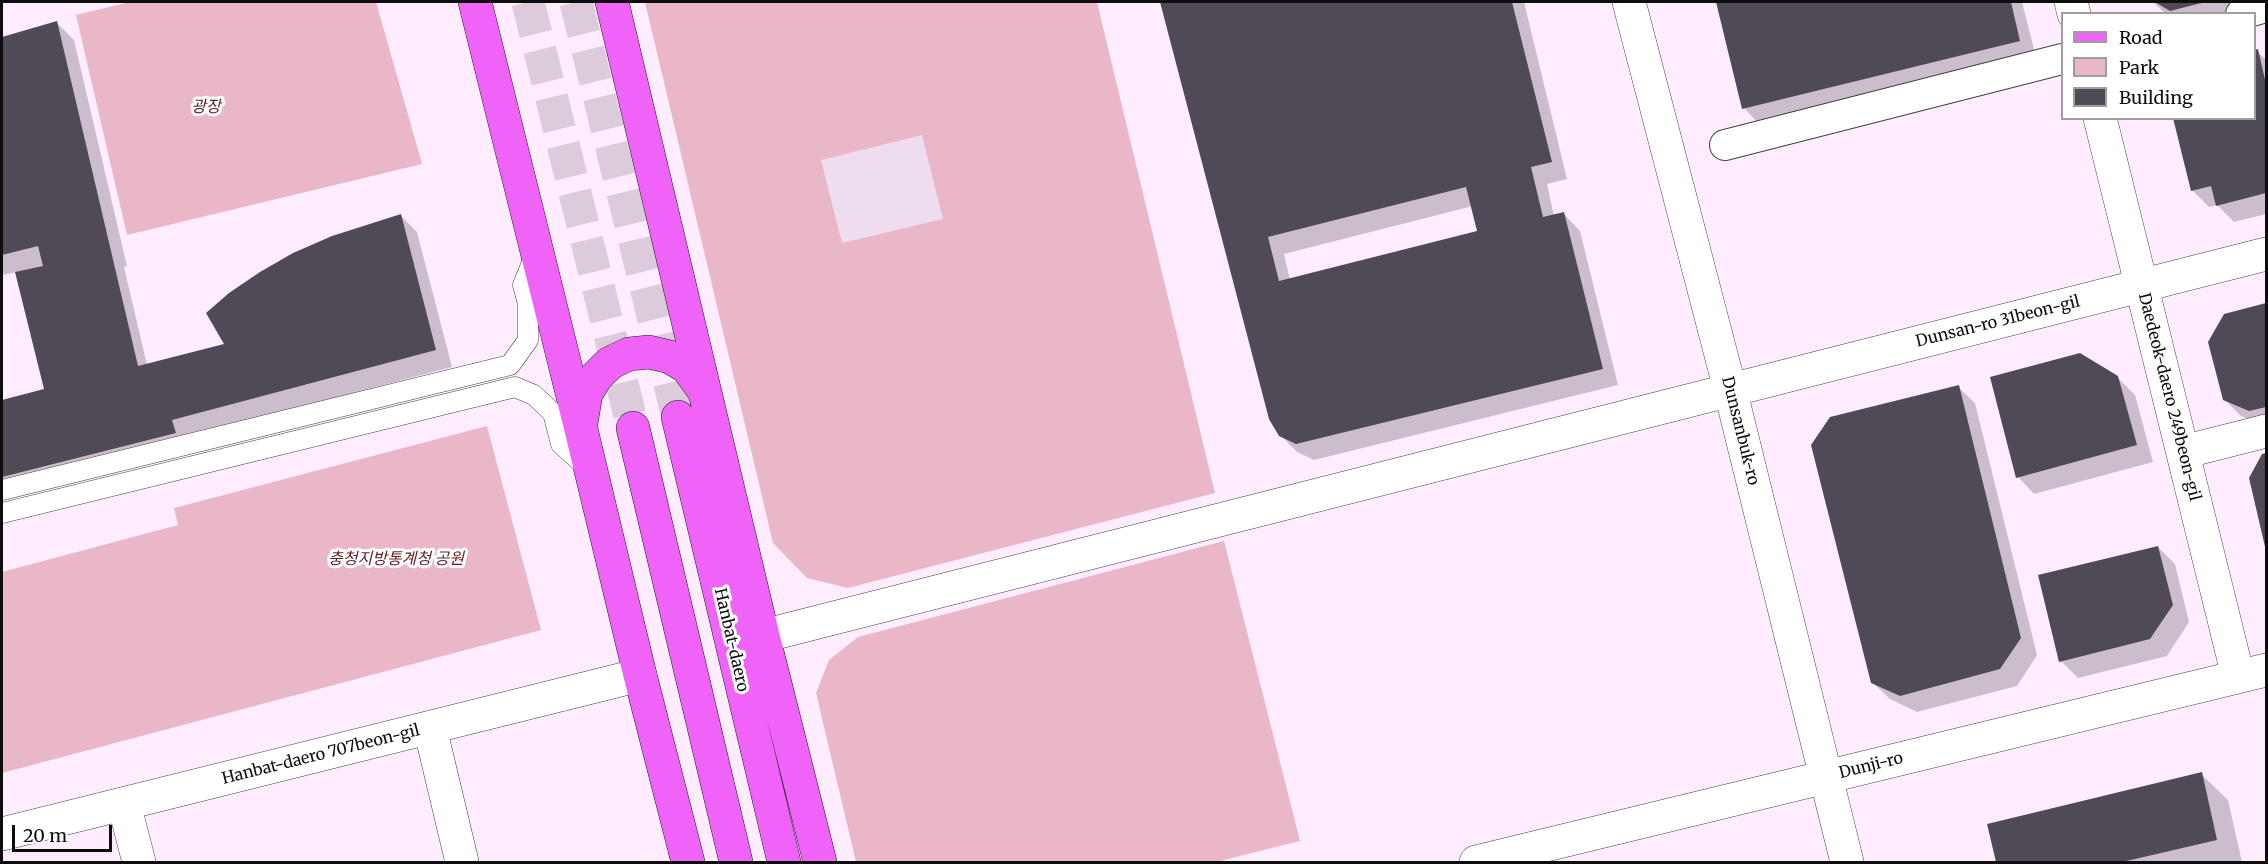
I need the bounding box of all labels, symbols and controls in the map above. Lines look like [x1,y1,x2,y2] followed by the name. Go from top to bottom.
[2061,12,2256,120] legend
[2119,26,2163,49] text: Road
[2119,56,2159,79] text: Park
[2119,86,2193,109] text: Building
[191,97,221,117] park label: 광장
[2134,291,2204,503] street label: Daedeok-daero 249beon-gil
[1914,292,2082,352] street label: Dunsan-ro 31beon-gil
[1717,375,1763,487] street label: Dunsanbuk-ro
[328,549,464,569] park label: 충청지방통계청 공원
[710,586,752,694] street label: Hanbat-daero
[220,721,422,789] street label: Hanbat-daero 707beon-gil
[1837,749,1905,783] street label: Dunji-ro
[15,813,116,851] scale bar
[23,824,67,847] text: 20 m

